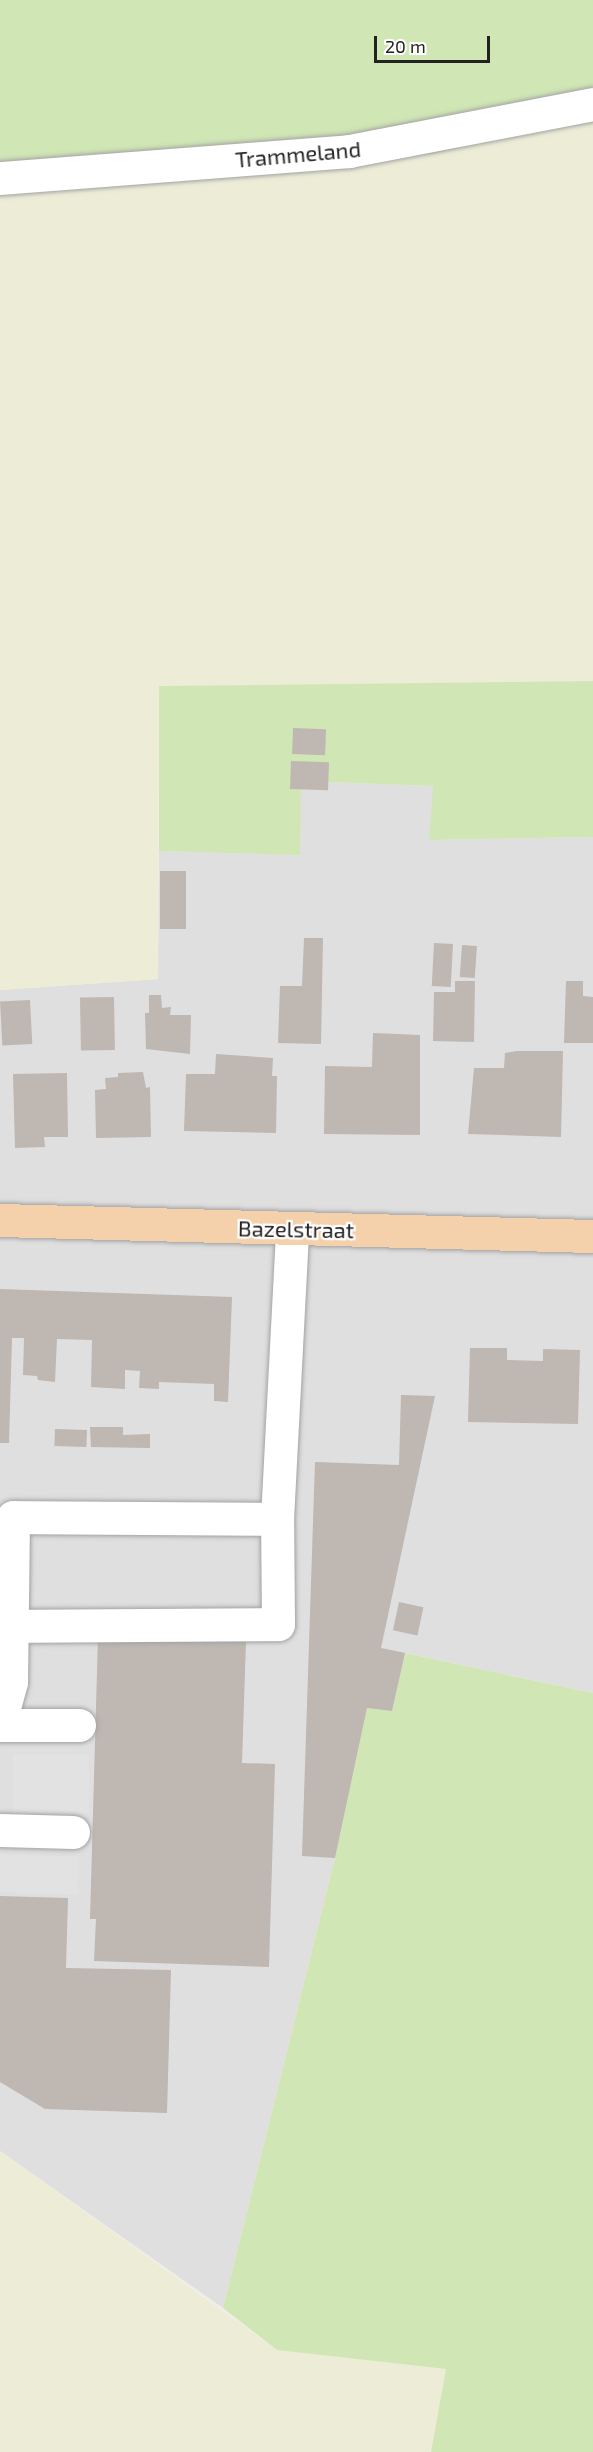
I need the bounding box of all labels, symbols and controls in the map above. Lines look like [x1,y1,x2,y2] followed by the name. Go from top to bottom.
[377,24,492,62] scale bar
[385,35,426,57] text: 20 m
[234,135,362,173] street label: Trammeland
[238,1215,354,1243] street label: Bazelstraat

